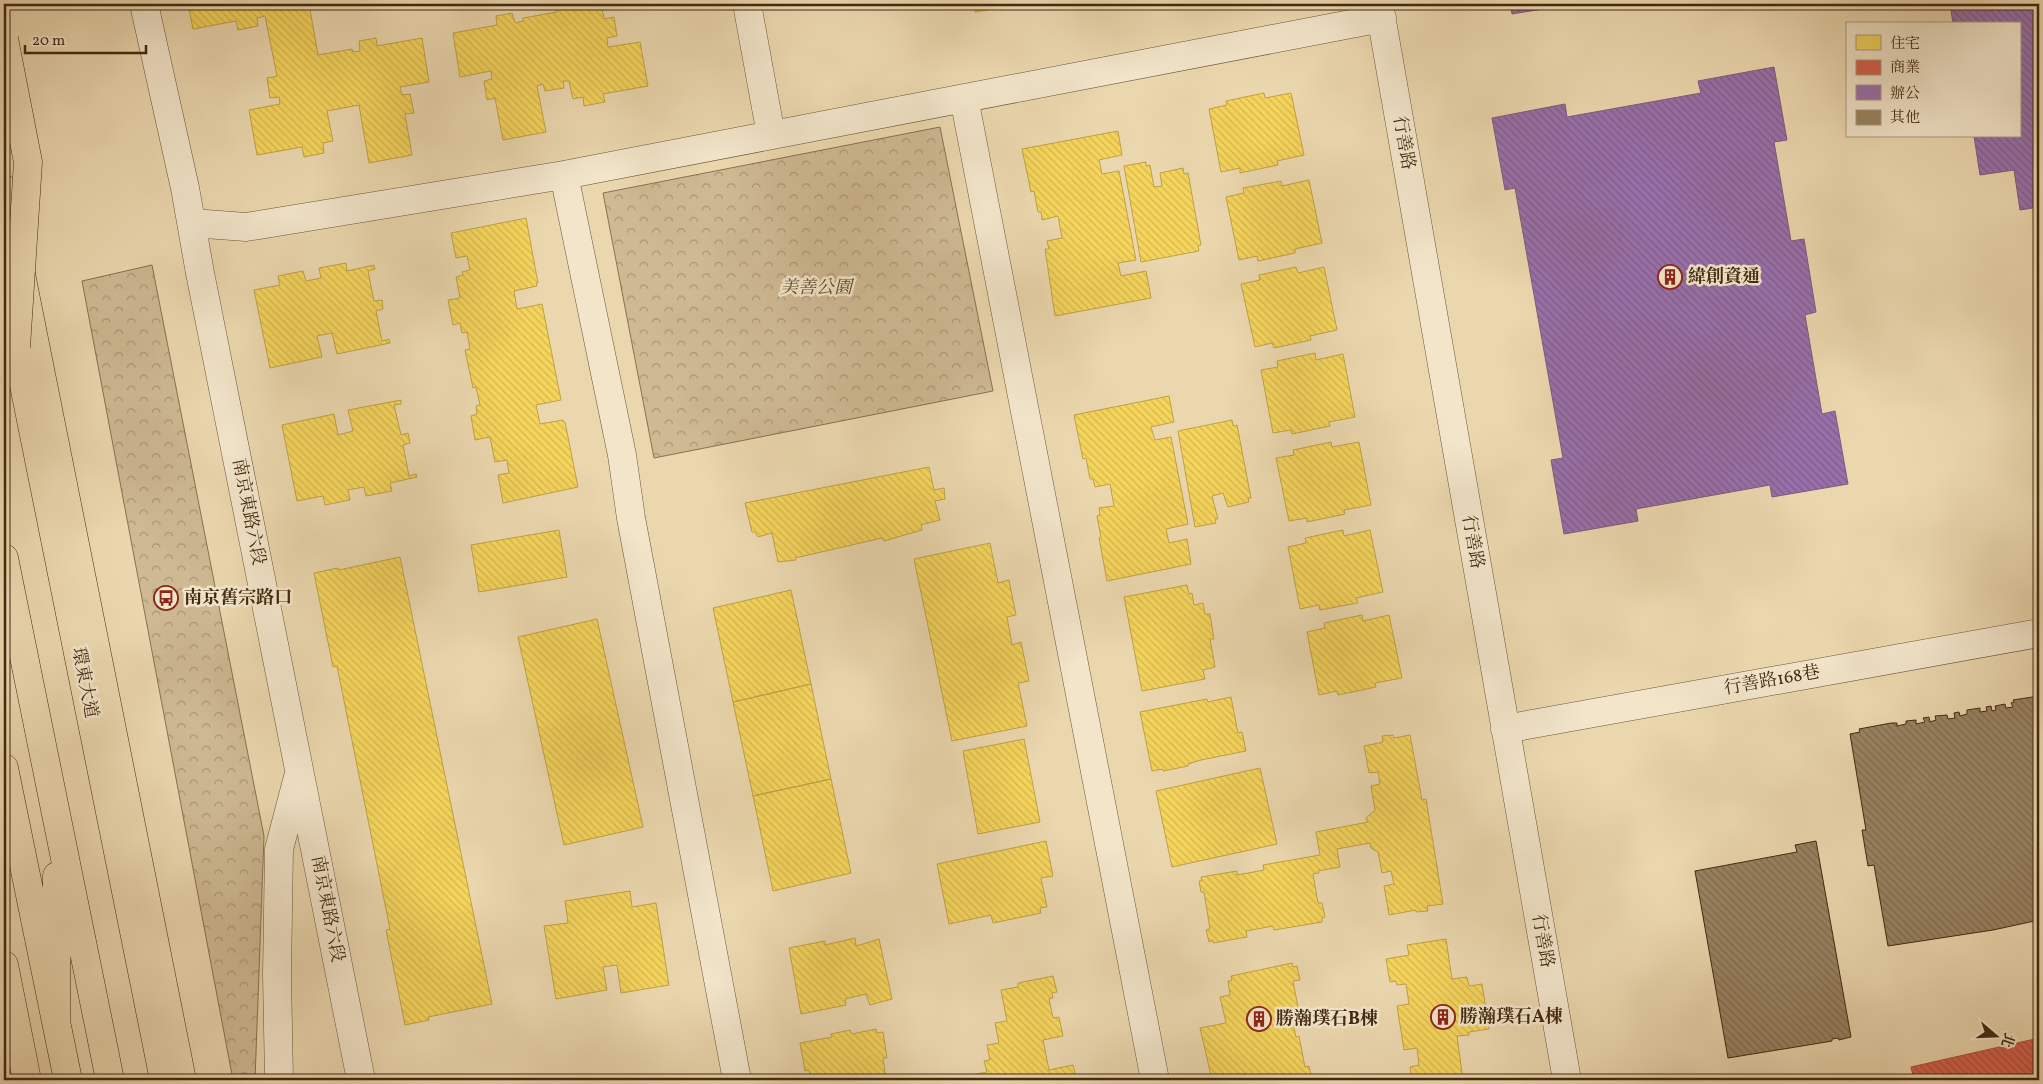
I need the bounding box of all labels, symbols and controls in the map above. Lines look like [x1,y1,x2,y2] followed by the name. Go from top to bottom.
[25,22,146,54] scale bar
[1846,22,2020,138] legend
[32,31,65,52] text: 20 m
[1890,34,1920,55] text: 住宅
[1890,58,1920,79] text: 商業
[1890,84,1920,105] text: 辦公
[1890,108,1920,129] text: 其他
[1386,114,1420,172] street label: 行善路
[1657,264,1683,290] building icon: 緯創資通
[1688,265,1760,290] place label: 緯創資通
[780,276,855,301] park label: 美善公園
[225,457,271,567] street label: 南京東路六段
[1455,513,1489,571] street label: 行善路
[153,585,179,611] bus stop icon: 南京舊宗路口
[184,586,292,611] place label: 南京舊宗路口
[65,645,103,721] street label: 環東大道
[1722,660,1822,702] street label: 行善路168巷
[304,854,350,964] street label: 南京東路六段
[1525,912,1559,970] street label: 行善路
[1430,1004,1456,1030] building icon: 勝瀚璞石A棟
[1460,1005,1563,1030] place label: 勝瀚璞石A棟
[1246,1006,1272,1032] building icon: 勝瀚璞石B棟
[1276,1007,1378,1032] place label: 勝瀚璞石B棟
[1970,1012,2020,1062] north arrow
[1996,1030,2018,1049] text: 北

